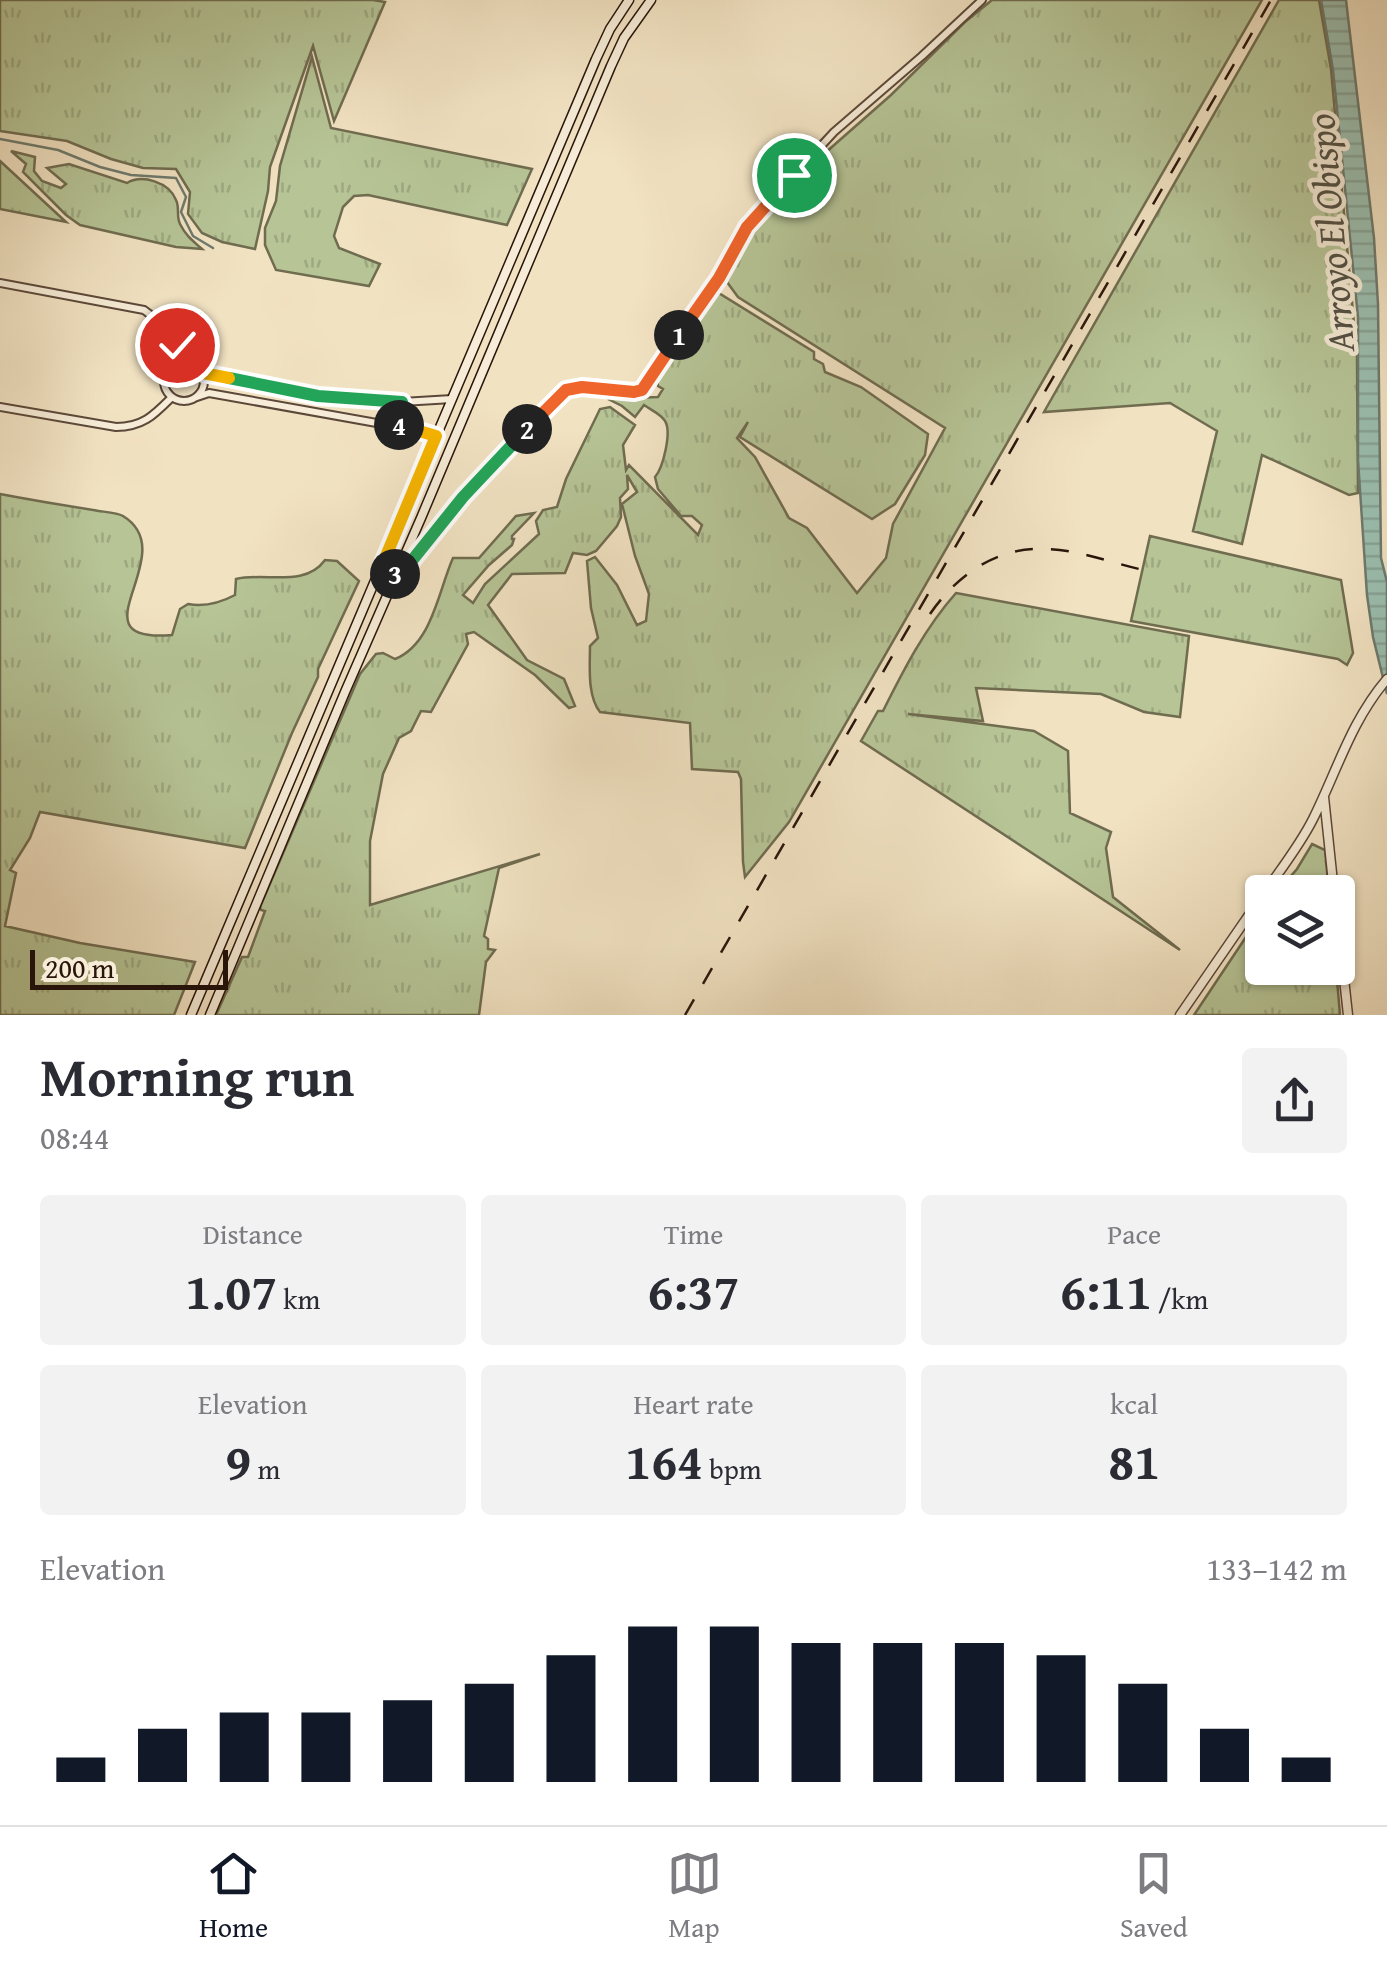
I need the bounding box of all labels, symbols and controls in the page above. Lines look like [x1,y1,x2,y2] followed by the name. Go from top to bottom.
[1292,112,1368,355] water label: Arroyo El Obispo
[752,133,837,218] pin
[767,148,822,203] icon: arrive
[135,303,220,388] pin
[654,310,704,360] pin: 1
[672,314,686,355] text: 1
[150,318,205,373] icon: check
[374,400,424,450] pin: 4
[392,404,406,445] text: 4
[502,404,552,454] pin: 2
[520,408,534,449] text: 2
[370,549,420,599] pin: 3
[388,553,402,594] text: 3
[1245,875,1355,985] map controls
[1245,875,1355,985] button: layers
[30,945,228,990] scale bar
[45,947,114,988] text: 200 m
[40,1036,354,1116] text: Morning run
[1242,1048,1347,1153] button: share
[40,1114,109,1161] text: 08:44
[203,1213,303,1254] text: Distance
[664,1213,723,1254] text: Time
[1107,1213,1161,1254] text: Pace
[185,1254,277,1327] text: 1.07
[648,1254,739,1327] text: 6:37
[1060,1254,1152,1327] text: 6:11
[277,1278,320,1319] text: km
[1152,1278,1208,1319] text: /km
[198,1383,308,1424] text: Elevation
[633,1383,754,1424] text: Heart rate
[1110,1383,1158,1424] text: kcal
[225,1424,251,1497] text: 9
[625,1424,703,1497] text: 164
[1108,1424,1160,1497] text: 81
[251,1448,280,1489] text: m
[703,1448,762,1489] text: bpm
[40,1545,165,1592] text: Elevation
[1206,1545,1347,1592] text: 133–142 m
[199,1846,268,1947] tab: Home
[667,1846,722,1947] tab: Map
[1120,1846,1188,1947] tab: Saved

